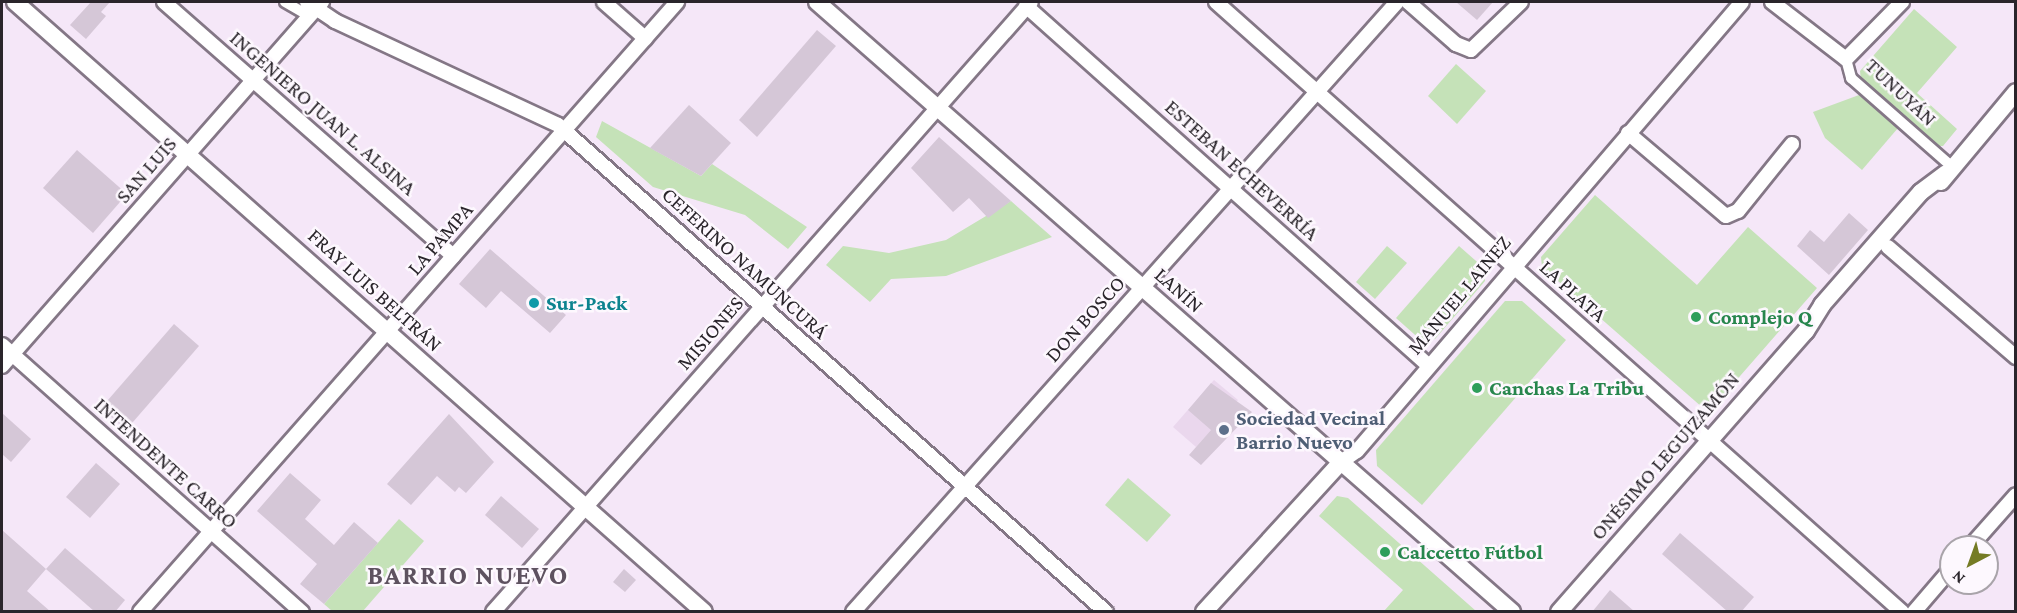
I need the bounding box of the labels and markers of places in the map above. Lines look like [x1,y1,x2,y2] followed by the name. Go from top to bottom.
[546,290,627,316] place label: Sur-Pack
[527,296,541,310] marker: Sur-Pack
[1708,304,1812,330] place label: Complejo Q
[1689,310,1703,324] marker: Complejo Q
[1489,375,1644,401] place label: Canchas La Tribu
[1470,381,1484,395] marker: Canchas La Tribu
[1236,405,1385,455] place label: Sociedad Vecinal Barrio Nuevo
[1217,423,1231,437] marker: Sociedad Vecinal Barrio Nuevo
[1397,539,1543,565] place label: Calccetto Fútbol
[1378,545,1392,559] marker: Calccetto Fútbol

